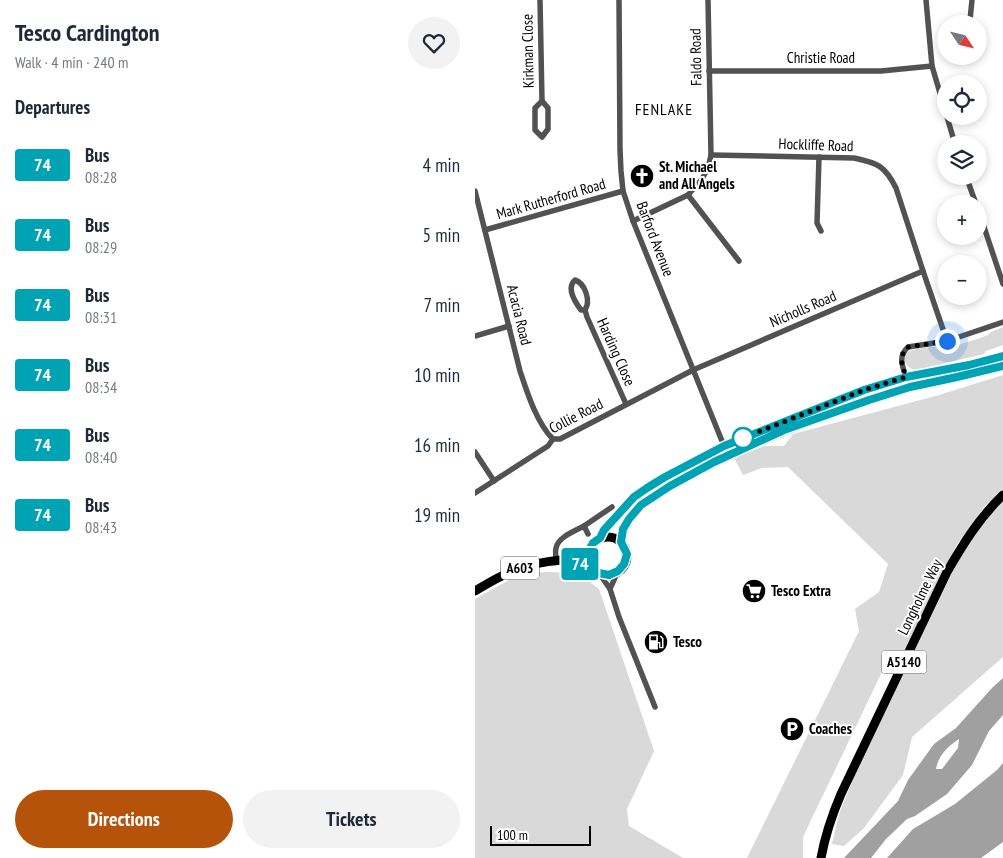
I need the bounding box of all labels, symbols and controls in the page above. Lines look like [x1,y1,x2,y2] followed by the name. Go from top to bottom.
[517,14,538,88] street label: Kirkman Close
[937,15,987,65] north arrow
[937,15,987,305] map controls
[15,17,160,48] text: Tesco Cardington
[408,17,460,69] button: heart
[686,28,705,86] street label: Faldo Road
[787,48,855,67] street label: Christie Road
[15,52,128,72] text: Walk · 4 min · 240 m
[937,75,987,125] button: locate
[15,95,90,119] text: Departures
[635,99,693,119] district label: FENLAKE
[778,134,854,155] street label: Hockliffe Road
[937,135,987,185] button: layers
[85,143,109,167] text: Bus
[34,153,51,176] text: 74
[423,153,460,177] text: 4 min
[659,157,735,193] place label: St. Michael and All Angels
[629,163,655,189] church icon: St. Michael and All Angels
[85,167,117,187] text: 08:28
[494,174,608,223] street label: Mark Rutherford Road
[937,195,987,245] button: +
[632,199,678,279] street label: Barford Avenue
[85,213,109,237] text: Bus
[34,223,51,246] text: 74
[423,223,460,247] text: 5 min
[85,237,117,257] text: 08:29
[937,255,987,305] button: −
[85,283,109,307] text: Bus
[503,283,536,347] street label: Acacia Road
[767,286,839,331] street label: Nicholls Road
[34,293,51,316] text: 74
[423,293,460,317] text: 7 min
[85,307,117,327] text: 08:31
[593,315,640,389] street label: Harding Close
[935,329,960,354] your location
[85,353,109,377] text: Bus
[34,363,51,386] text: 74
[414,363,460,387] text: 10 min
[85,377,117,397] text: 08:34
[546,394,606,437] street label: Collie Road
[85,423,109,447] text: Bus
[732,427,754,449] unlabelled marker
[34,433,51,456] text: 74
[414,433,460,457] text: 16 min
[85,447,117,467] text: 08:40
[85,493,109,517] text: Bus
[34,503,51,526] text: 74
[414,503,460,527] text: 19 min
[85,517,117,537] text: 08:43
[557,548,603,580] line badge: 74
[571,552,589,575] text: 74
[501,556,539,580] road number: A603
[893,556,946,638] street label: Longholme Way
[741,578,767,604] supermarket icon: Tesco Extra
[771,581,831,600] place label: Tesco Extra
[643,629,669,655] fuel station icon: Tesco
[673,632,702,651] place label: Tesco
[881,650,927,674] road number: A5140
[779,716,805,742] parking icon: Coaches
[809,719,852,738] place label: Coaches
[15,790,233,848] button: Directions
[243,790,460,848] button: Tickets
[490,823,591,846] scale bar
[497,826,528,844] text: 100 m

